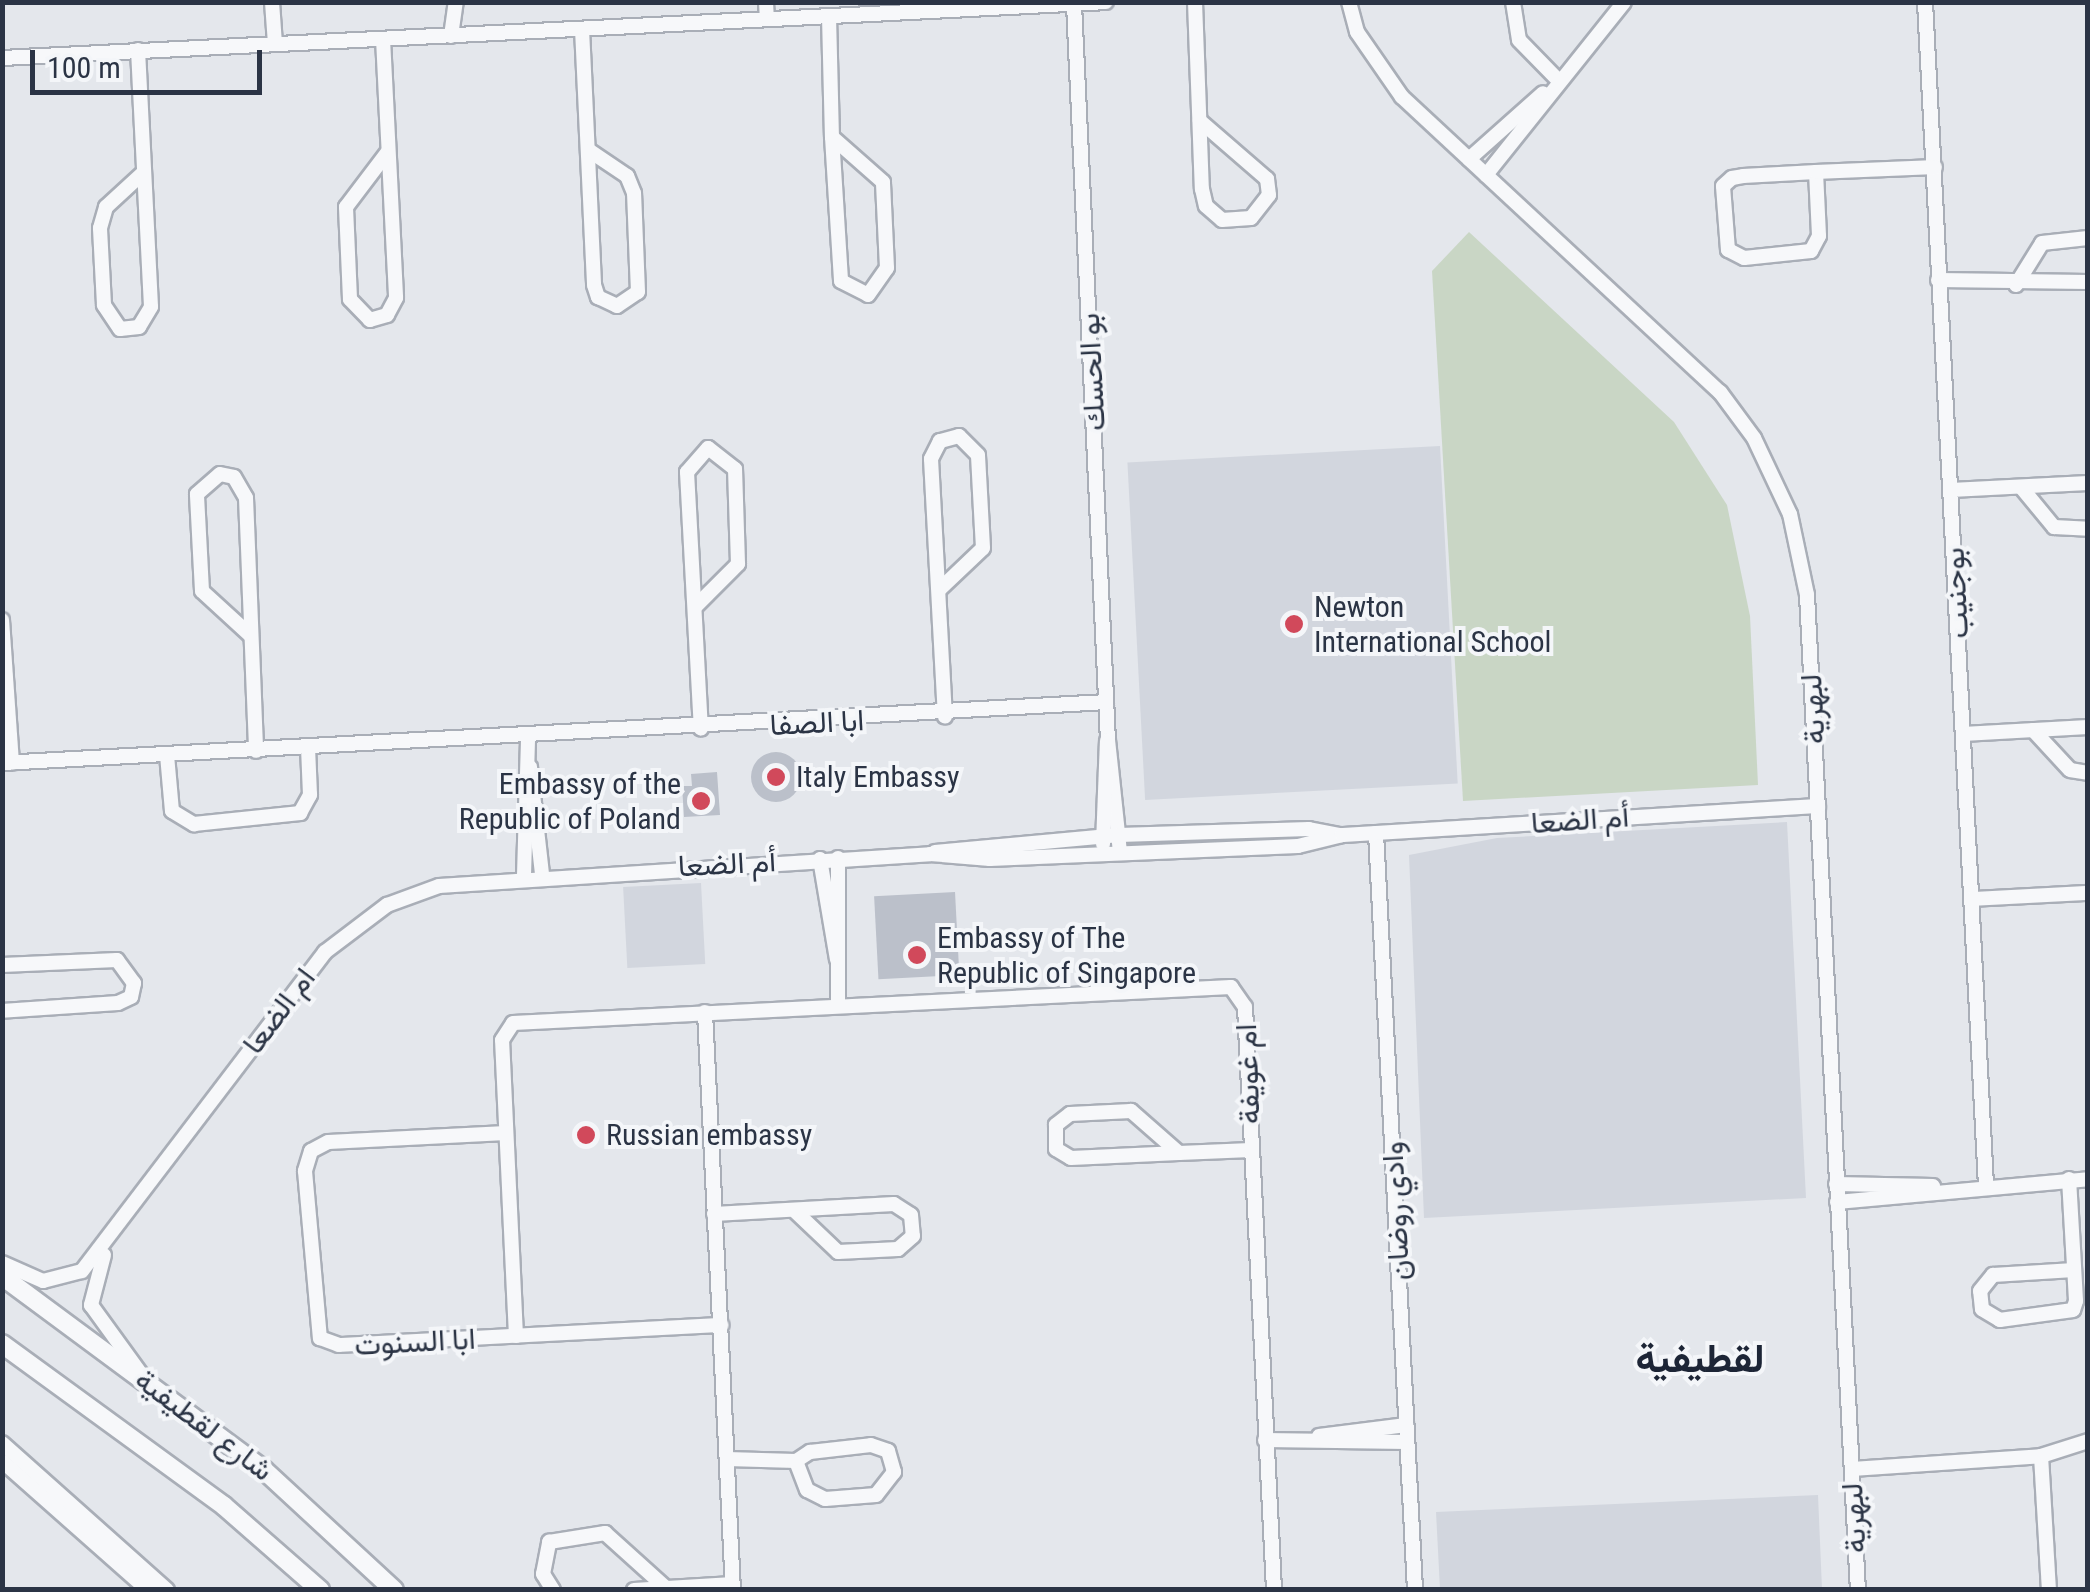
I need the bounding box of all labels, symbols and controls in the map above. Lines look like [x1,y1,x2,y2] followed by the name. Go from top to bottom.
[35,30,268,92] scale bar
[47,50,121,85] text: 100 m
[1071,312,1113,432] street label: بو الحسك
[1936,547,1976,639] street label: بوجنيب
[1314,589,1551,660] place label: Newton International School
[1283,613,1305,635] marker: Newton International School
[1793,673,1833,745] street label: لبهرية
[769,703,865,743] street label: ابا الصفا
[796,759,960,795] place label: Italy Embassy
[459,766,681,836] place label: Embassy of the Republic of Poland
[765,766,787,788] marker: Italy Embassy
[690,790,712,812] marker: Embassy of the Republic of Poland
[1530,799,1630,841] street label: أم الضعا
[677,843,777,885] street label: أم الضعا
[937,920,1196,990] place label: Embassy of The Republic of Singapore
[906,944,928,966] marker: Embassy of The Republic of Singapore
[235,961,323,1061] street label: ام الضعا
[1228,1023,1268,1125] street label: ام غويفة
[606,1117,812,1153] place label: Russian embassy
[575,1124,597,1146] marker: Russian embassy
[1374,1141,1418,1281] street label: وادي روضان
[354,1321,476,1363] street label: ابا السنوت
[1635,1335,1765,1383] district label: لقطيفية
[128,1361,280,1489] street label: شارع لقطيفية
[1834,1482,1874,1554] street label: لبهرية

